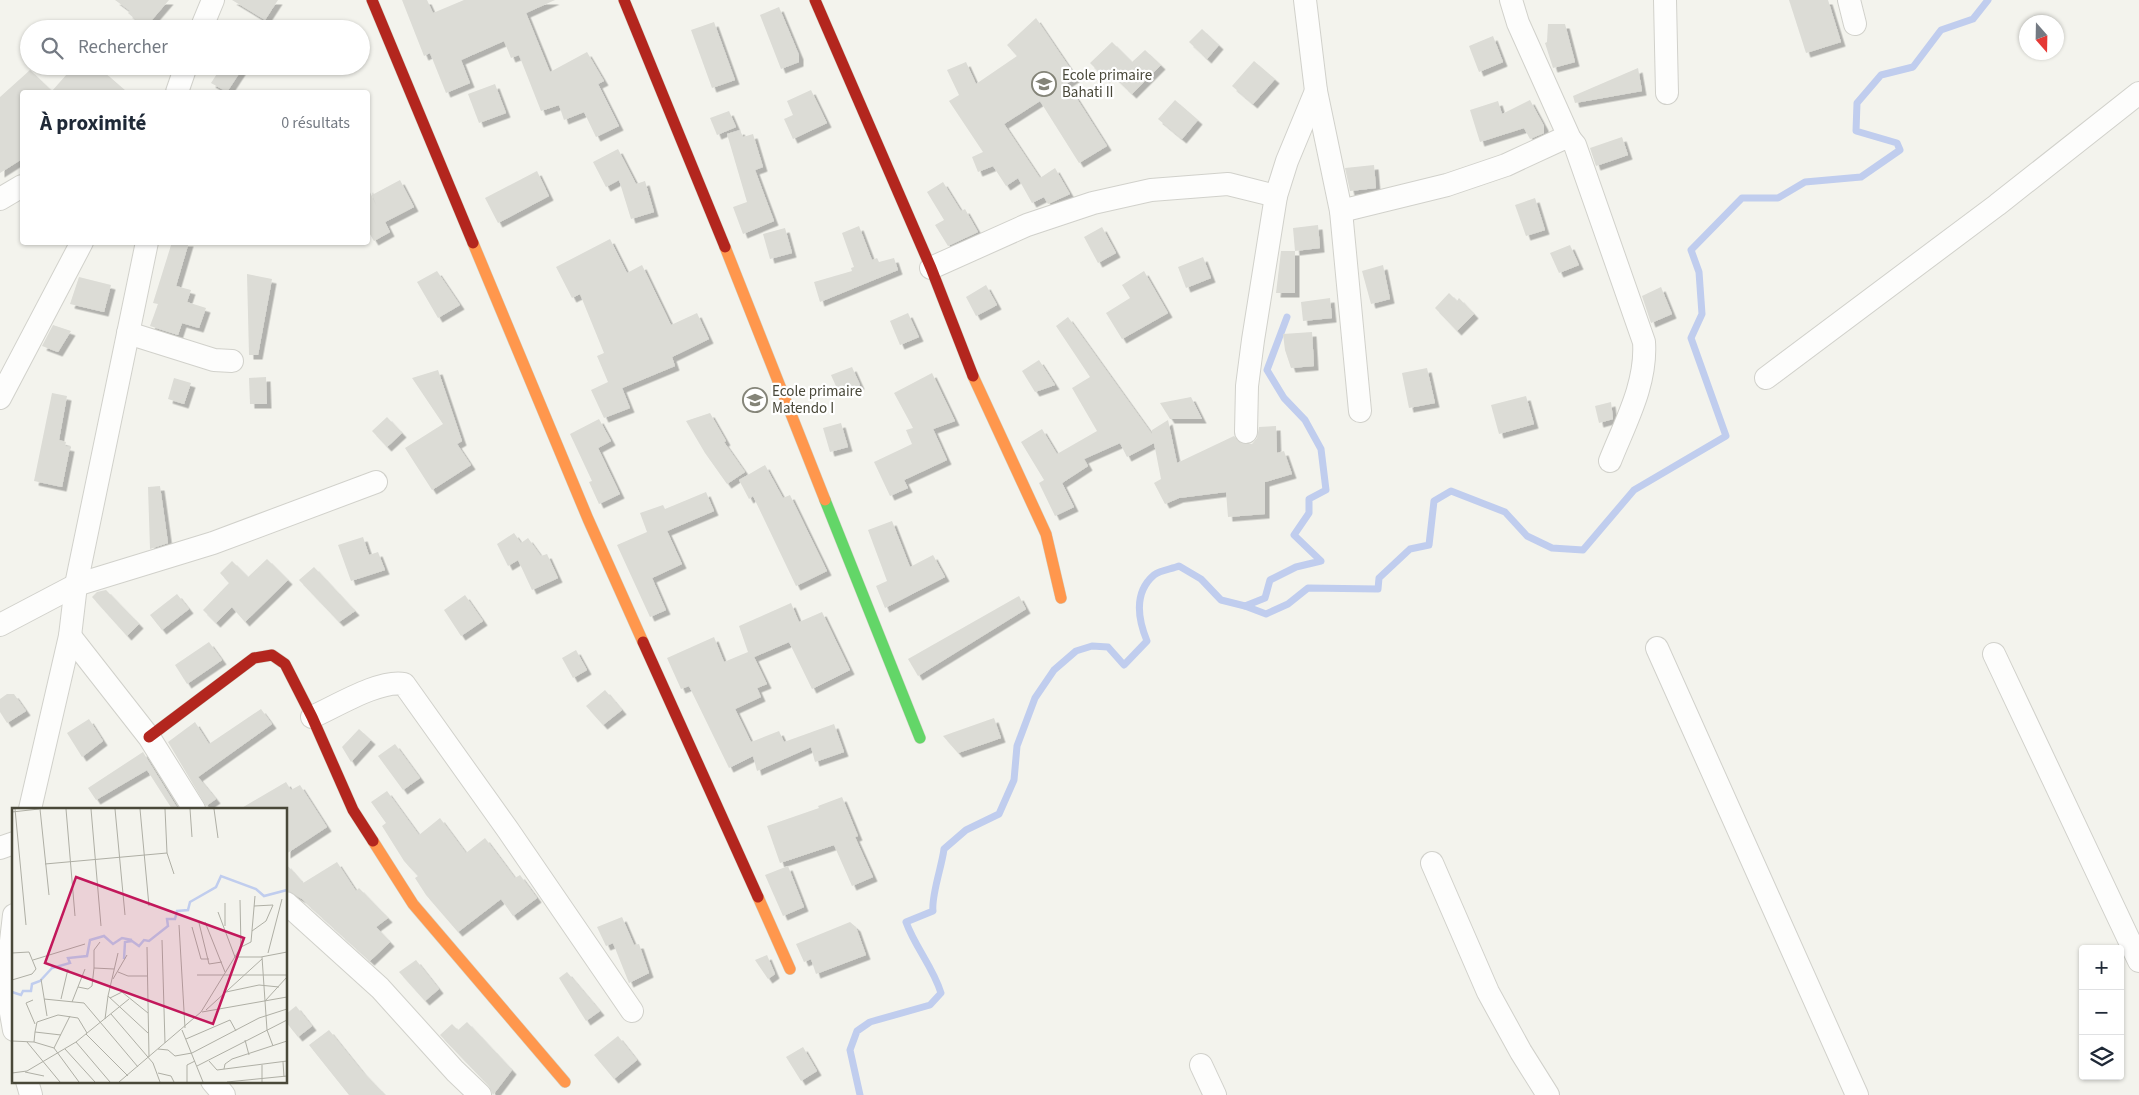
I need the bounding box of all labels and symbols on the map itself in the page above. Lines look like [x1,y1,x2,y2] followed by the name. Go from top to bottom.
[2019,15,2064,60] north arrow
[1062,65,1152,103] place label: Ecole primaire Bahati II
[1031,71,1057,97] school or university icon: Ecole primaire Bahati II
[772,381,862,419] place label: Ecole primaire Matendo I
[742,387,768,413] school or university icon: Ecole primaire Matendo I
[12,808,288,1082] inset map

